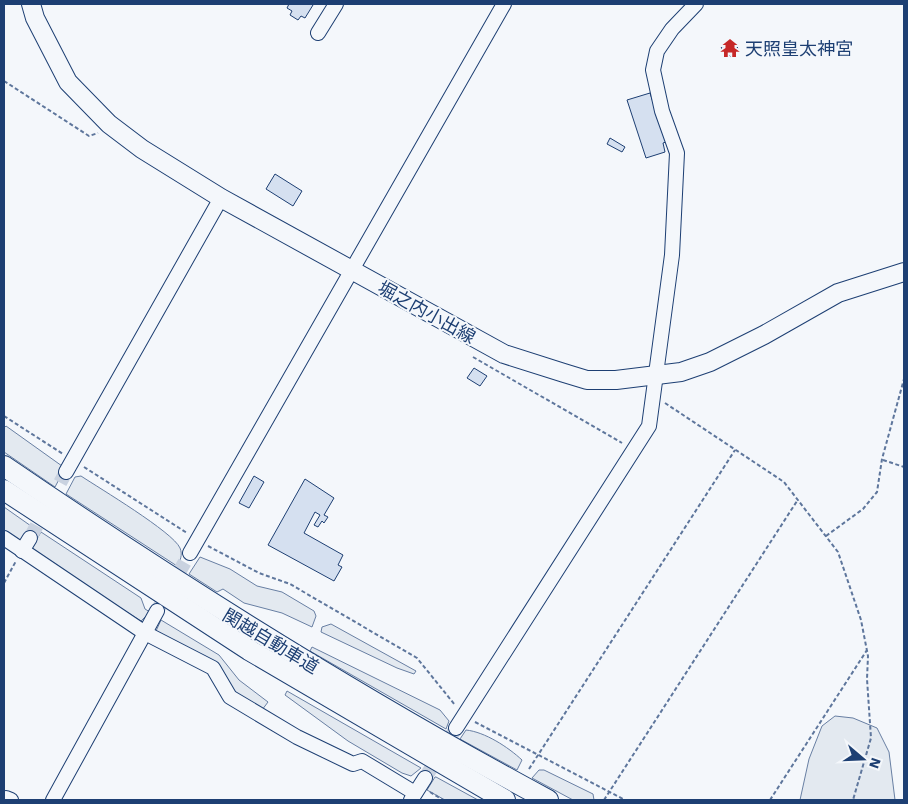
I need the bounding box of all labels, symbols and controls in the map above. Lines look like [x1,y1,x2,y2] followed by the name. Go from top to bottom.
[719,37,741,59] temple icon: 天照皇太神宮
[745,38,853,59] place label: 天照皇太神宮
[375,277,479,347] street label: 堀之内小出線
[219,604,323,678] street label: 関越自動車道
[838,734,888,784] north arrow
[866,756,885,771] text: N

